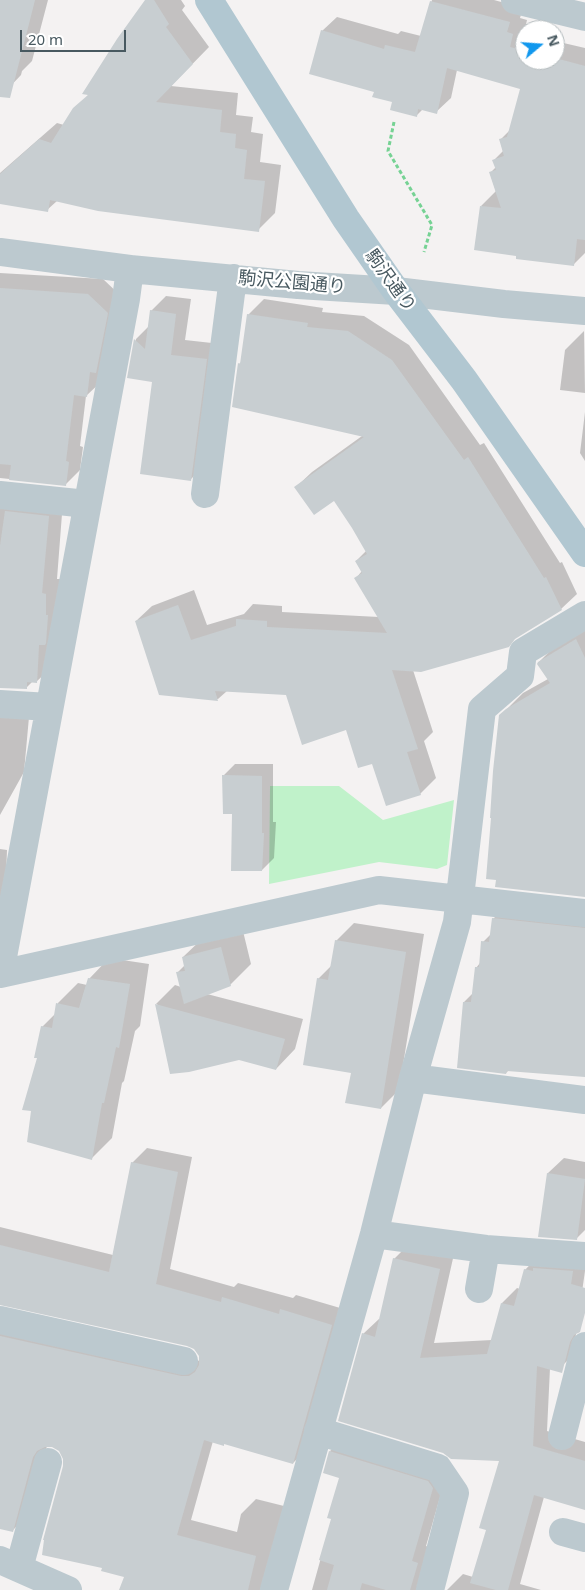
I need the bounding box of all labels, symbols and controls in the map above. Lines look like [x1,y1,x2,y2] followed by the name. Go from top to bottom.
[22,20,129,52] scale bar
[515,20,565,70] north arrow
[28,29,63,49] text: 20 m
[543,32,565,49] text: N
[360,246,420,316] street label: 駒沢通り
[237,268,347,298] street label: 駒沢公園通り

